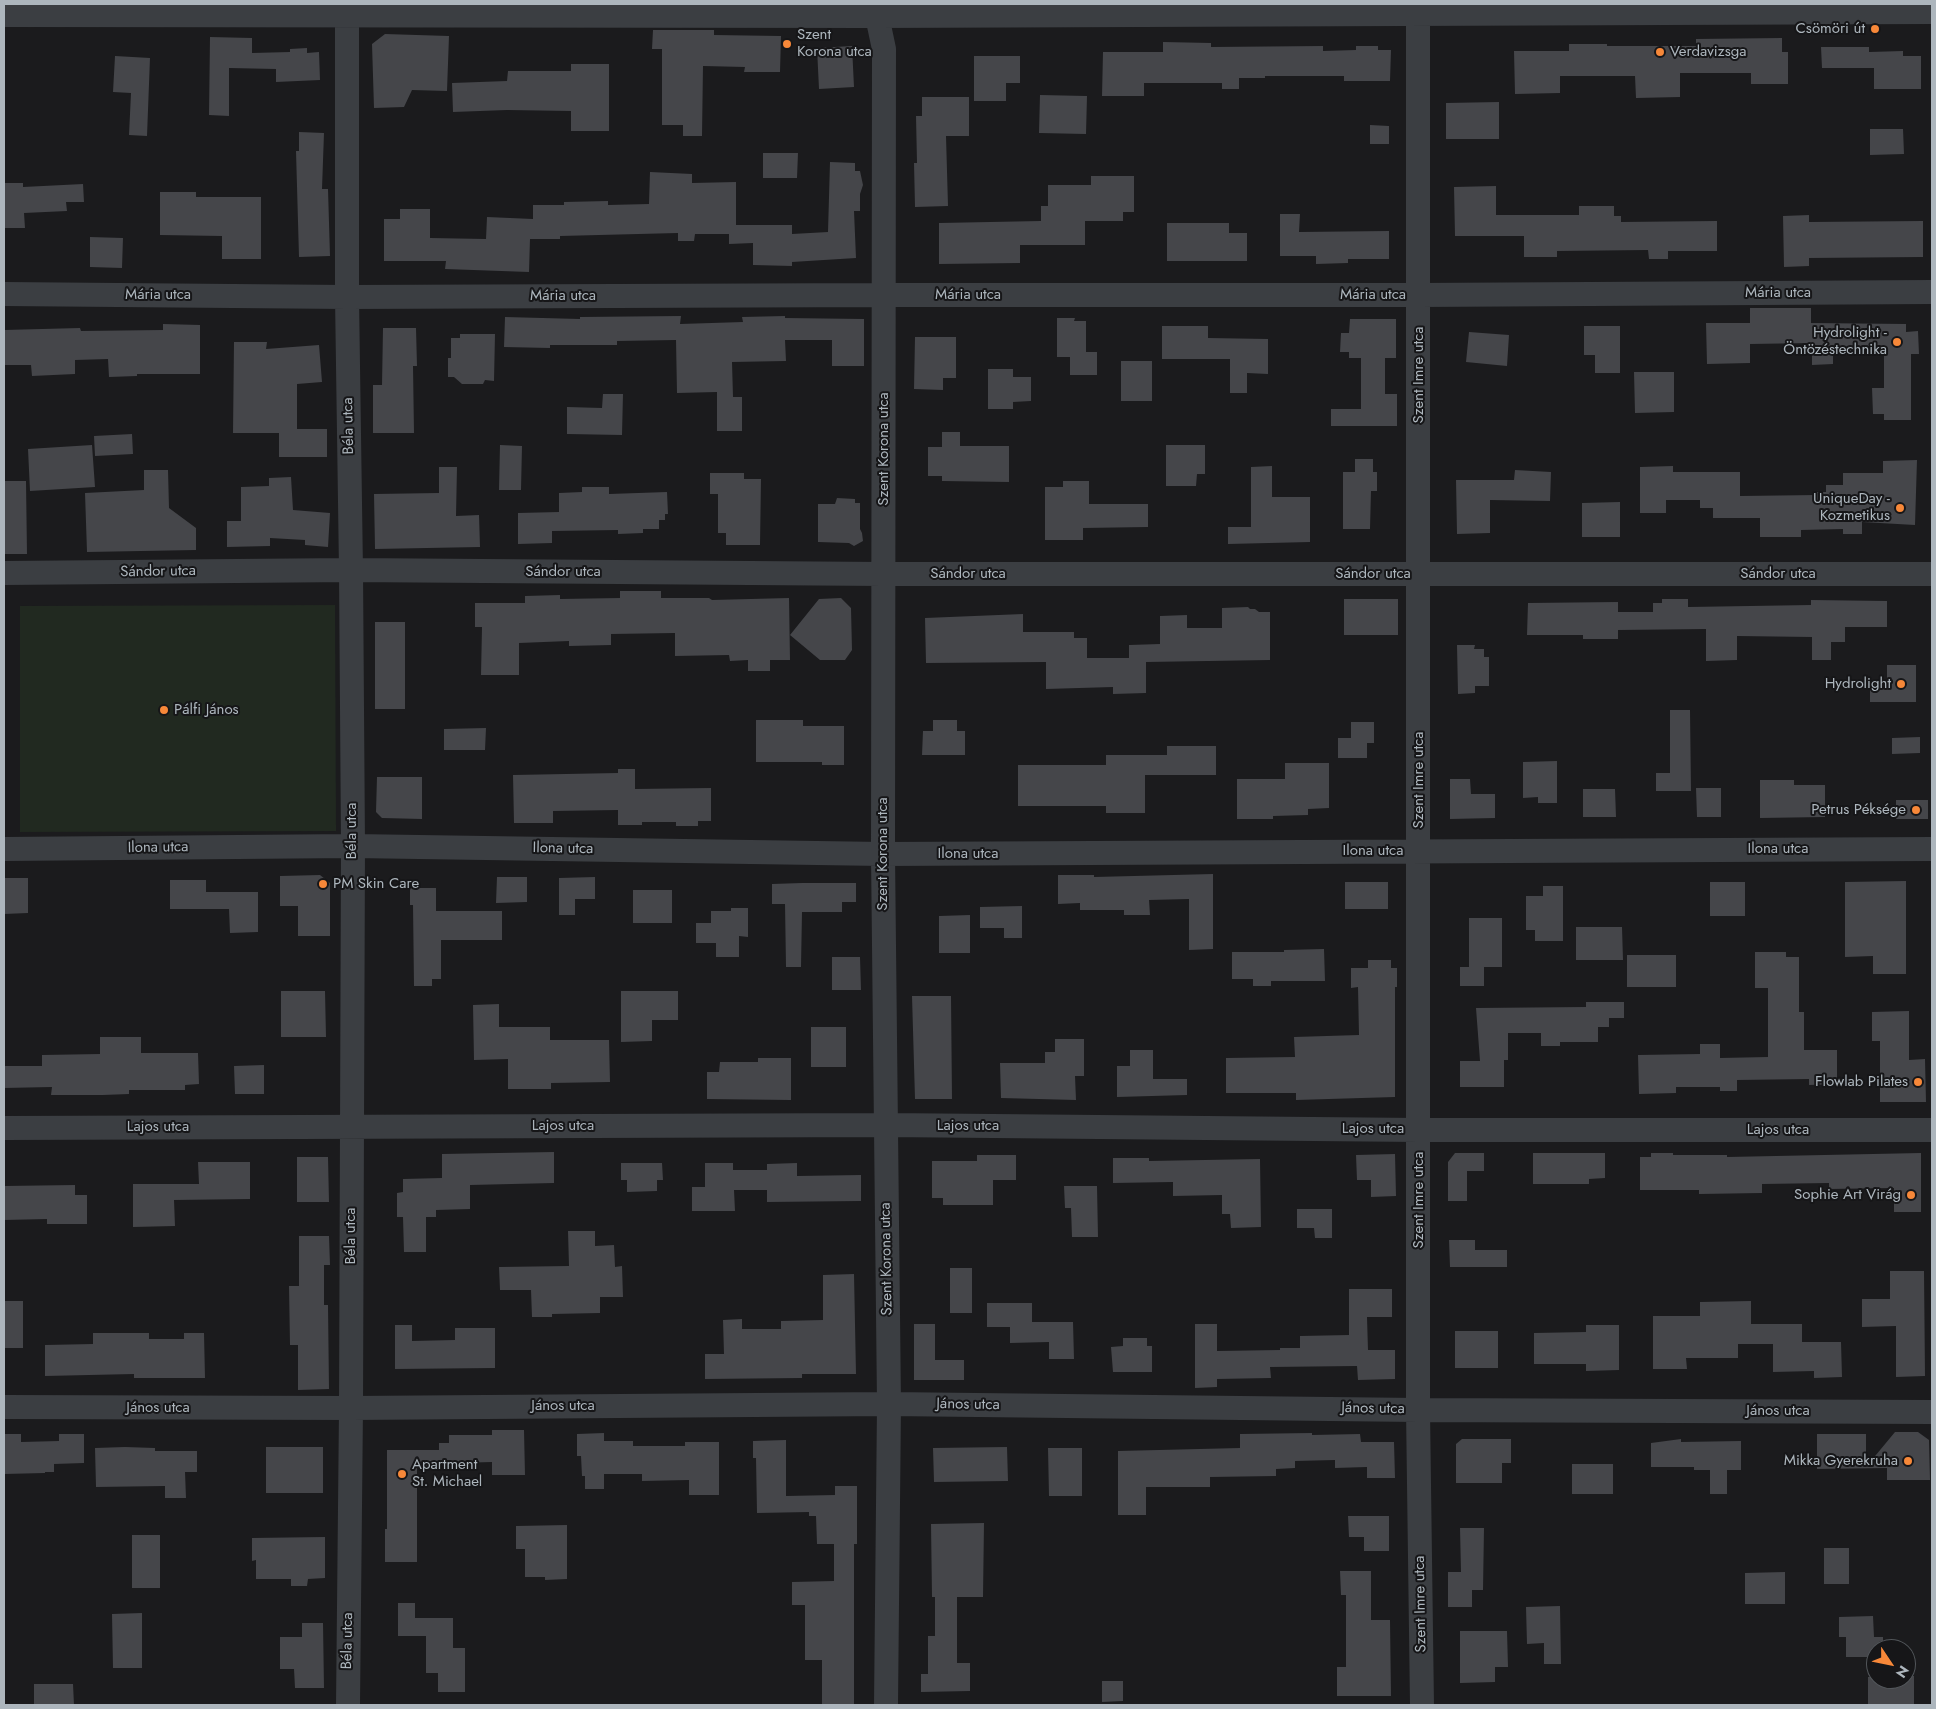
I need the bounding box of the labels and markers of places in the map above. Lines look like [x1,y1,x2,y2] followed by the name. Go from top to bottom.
[1796,20,1865,38] place label: Csömöri út
[1869,23,1881,35] marker: Csömöri út
[797,26,872,61] place label: Szent Korona utca
[781,38,793,50] marker: Szent Korona utca
[1670,43,1746,61] place label: Verdavizsga
[1654,46,1666,58] marker: Verdavizsga
[1783,324,1887,359] place label: Hydrolight - Öntözéstechnika
[1891,336,1903,348] marker: Hydrolight - Öntözéstechnika
[1813,490,1890,525] place label: UniqueDay - Kozmetikus
[1894,502,1906,514] marker: UniqueDay - Kozmetikus
[1825,675,1891,693] place label: Hydrolight
[1895,678,1907,690] marker: Hydrolight
[174,701,239,719] place label: Pálfi János
[158,704,170,716] marker: Pálfi János
[1811,801,1906,819] place label: Petrus Péksége
[1910,804,1922,816] marker: Petrus Péksége
[333,875,419,893] place label: PM Skin Care
[317,878,329,890] marker: PM Skin Care
[1815,1073,1908,1091] place label: Flowlab Pilates
[1912,1076,1924,1088] marker: Flowlab Pilates
[1794,1186,1901,1204] place label: Sophie Art Virág
[1905,1189,1917,1201] marker: Sophie Art Virág
[1784,1452,1898,1470] place label: Mikka Gyerekruha
[1902,1455,1914,1467] marker: Mikka Gyerekruha
[412,1456,482,1491] place label: Apartment St. Michael
[396,1468,408,1480] marker: Apartment St. Michael

